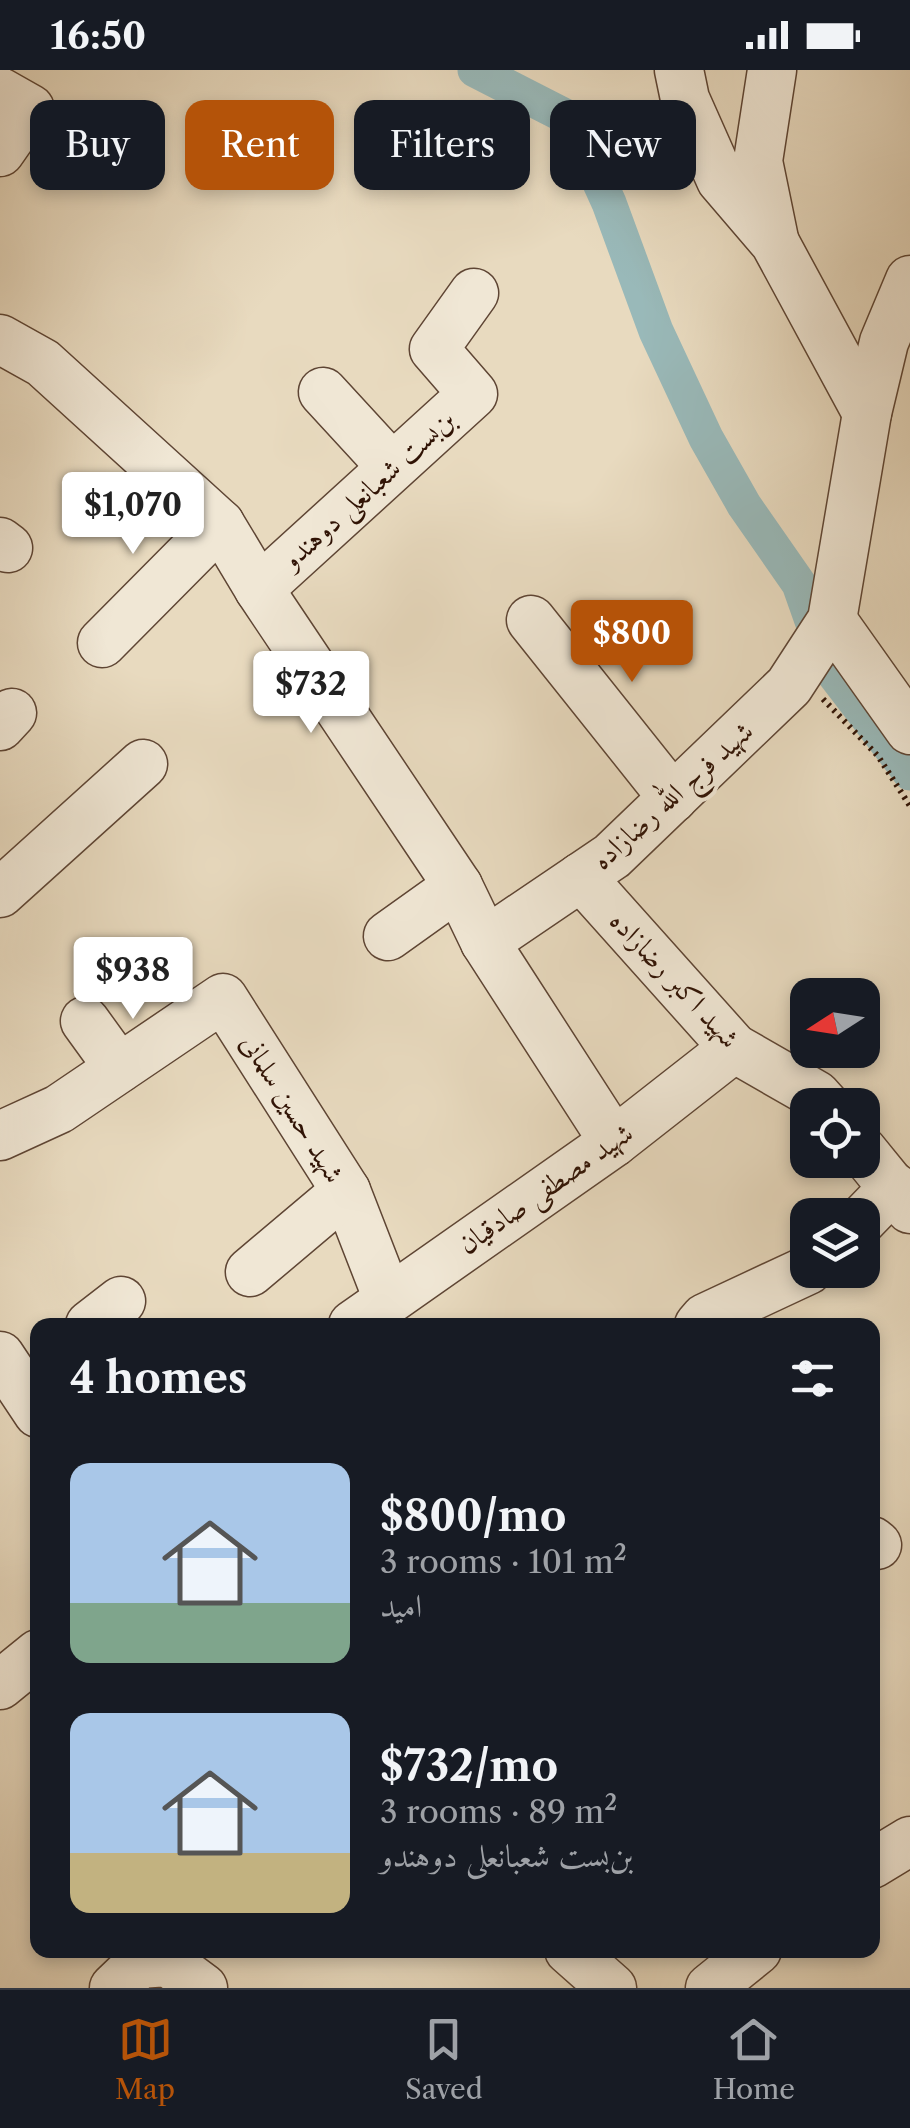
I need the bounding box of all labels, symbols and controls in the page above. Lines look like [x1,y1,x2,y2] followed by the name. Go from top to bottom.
[50,12,146,59] text: 16:50
[30,100,165,190] chip: Buy
[185,100,334,190] chip: Rent
[354,100,530,190] chip: Filters
[550,100,696,190] chip: New
[272,402,464,581] street label: بن‌بست شعبانعلی دوهندو
[52,472,214,557] pin: $1,070
[84,485,182,524] text: $1,070
[573,600,691,685] pin: $800
[593,613,671,652] text: $800
[252,651,370,736] pin: $732
[275,664,347,703] text: $732
[582,711,766,883] street label: شهید فرج الله رضازاده
[602,904,747,1056] street label: شهید اکبر رضازاده
[74,937,192,1022] pin: $938
[96,950,170,989] text: $938
[790,978,880,1068] north arrow
[790,978,880,1288] map controls
[232,1027,352,1190] street label: شهید حسین سلمانی
[790,1088,880,1178] button: locate
[451,1115,641,1264] street label: شهید مصطفی صادقیان
[790,1198,880,1288] button: layers
[785,1351,840,1406] icon: filters
[70,1352,247,1404] text: 4 homes
[380,1490,566,1542] text: $800/mo
[150,1503,270,1623] icon: home
[380,1542,627,1581] text: 3 rooms · 101 m²
[380,1586,422,1625] text: امید
[380,1740,558,1792] text: $732/mo
[150,1753,270,1873] icon: home
[380,1792,617,1831] text: 3 rooms · 89 m²
[380,1836,633,1875] text: بن‌بست شعبانعلی دوهندو
[115,2012,175,2106] tab: Map
[405,2012,483,2106] tab: Saved
[713,2012,795,2106] tab: Home

